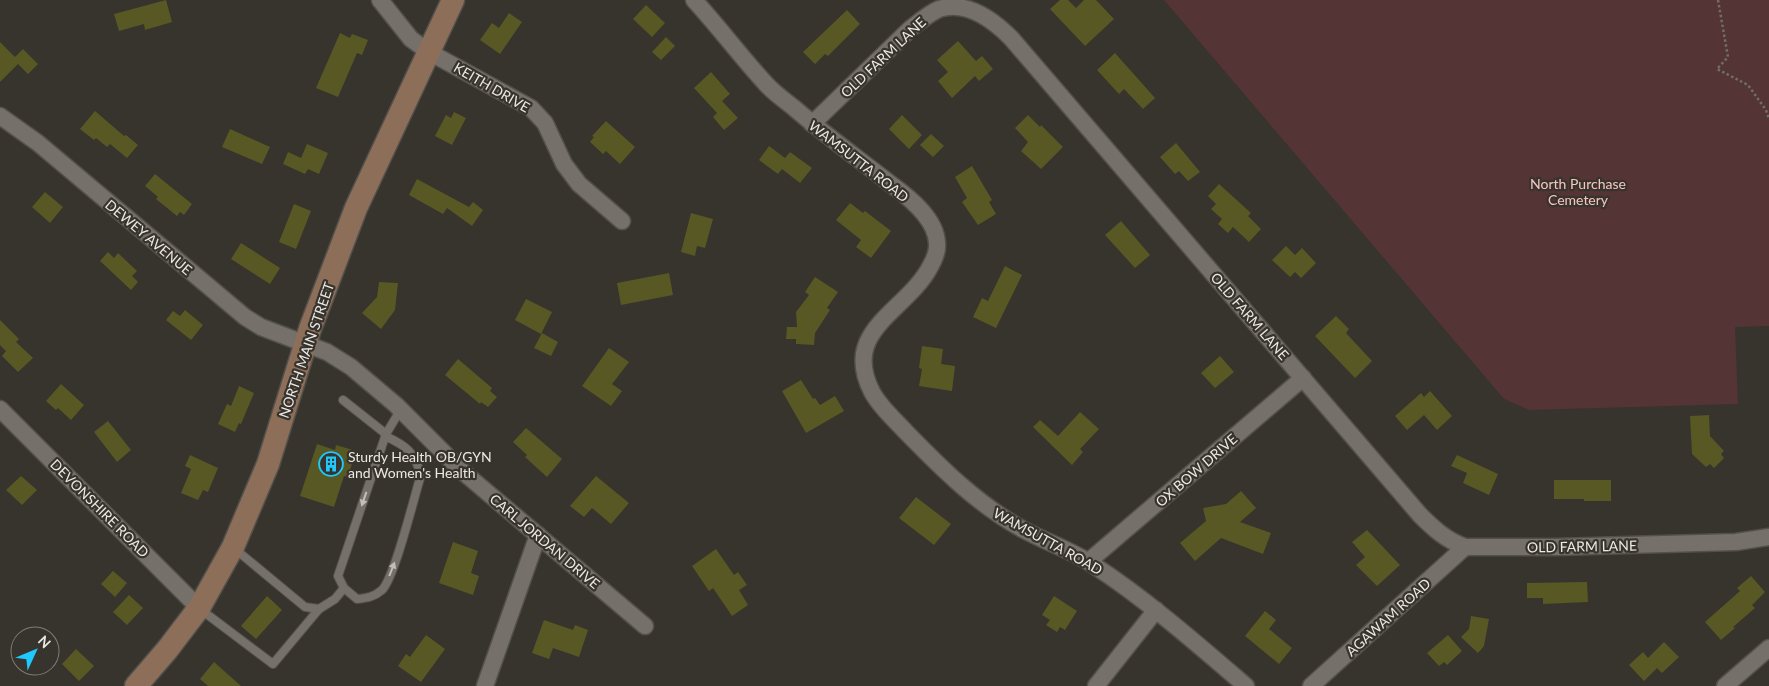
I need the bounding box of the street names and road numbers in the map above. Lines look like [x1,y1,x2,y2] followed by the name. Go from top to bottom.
[837,13,929,101] street label: OLD FARM LANE
[451,58,533,116] street label: KEITH DRIVE
[806,117,912,205] street label: WAMSUTTA ROAD
[102,196,196,278] street label: DEWEY AVENUE
[1207,269,1293,363] street label: OLD FARM LANE
[275,279,337,420] street label: NORTH MAIN STREET
[1152,430,1240,510] street label: OX BOW DRIVE
[47,455,153,561] street label: DEVONSHIRE ROAD
[486,490,604,592] street label: CARL JORDAN DRIVE
[990,504,1106,578] street label: WAMSUTTA ROAD
[1527,537,1637,555] street label: OLD FARM LANE
[1342,575,1434,659] street label: AGAWAM ROAD

